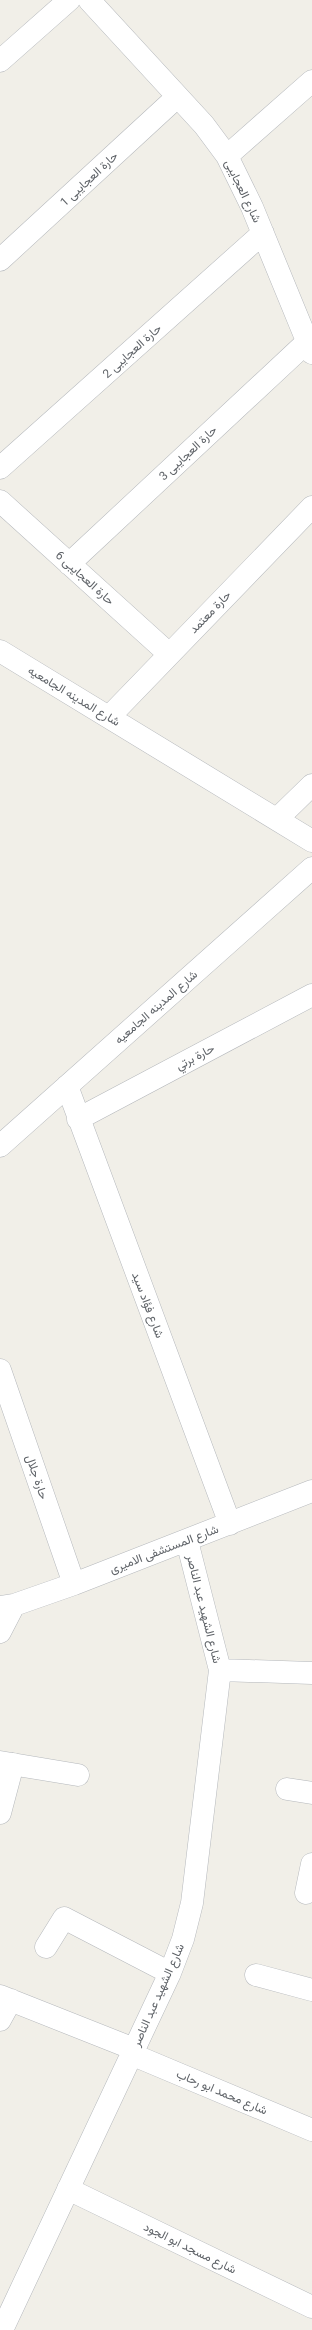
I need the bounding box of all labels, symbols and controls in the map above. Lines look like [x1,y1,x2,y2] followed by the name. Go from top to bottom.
[57,149,121,210] street label: حارة العجايبى 1
[220,157,264,226] street label: شارع العجايبى
[100,321,165,382] street label: حارة العجايبى 2
[156,423,220,484] street label: حارة العجايبى 3
[52,548,117,609] street label: حارة العجايبى 6
[186,588,234,637] street label: حارة معتمد
[24,663,123,731] street label: شارع المدينه الجامعيه
[112,967,202,1048] street label: شارع المدينه الجامعيه
[173,1041,218,1076] street label: حارة برتي
[127,1270,167,1341] street label: شارع فؤاد سيد
[22,1453,51,1501] street label: حارة جلال
[108,1522,221,1578] street label: شارع المستشفى الاميرى
[182,1552,224,1665] street label: شارع الشهيد عبد الناصر
[129,1941,189,2050] street label: شارع الشهيد عبد الناصر
[174,2067,270,2119] street label: شارع محمد ابو رحاب
[141,2219,239,2278] street label: شارع مسجد ابو الجود

